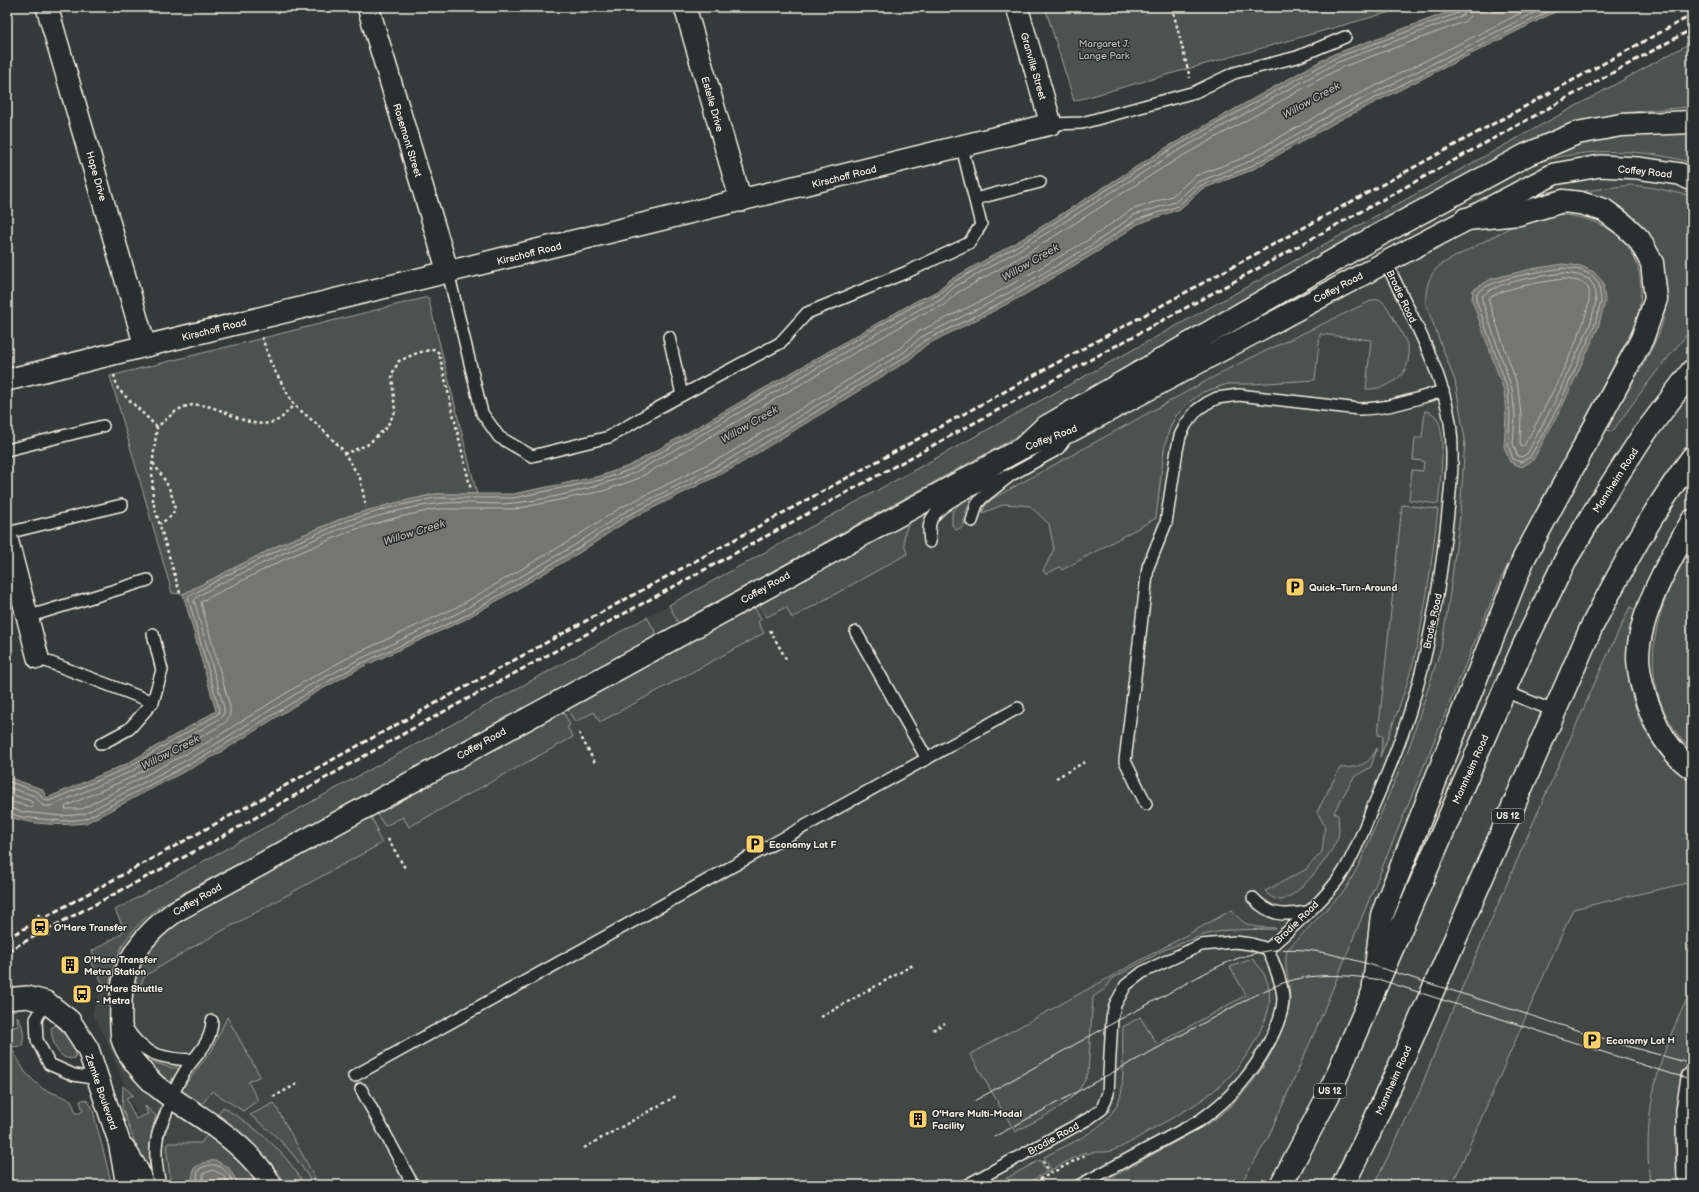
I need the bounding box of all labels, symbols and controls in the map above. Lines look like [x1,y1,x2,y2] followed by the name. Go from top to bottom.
[1018,31,1048,101] street label: Granville Street
[1078,38,1130,62] park label: Margaret J. Lange Park
[698,75,726,133] street label: Estelle Drive
[1280,79,1343,122] water label: Willow Creek
[390,102,424,179] street label: Rosemont Street
[83,150,109,202] street label: Hope Drive
[811,163,878,191] street label: Kirschoff Road
[1617,163,1673,181] street label: Coffey Road
[496,240,563,268] street label: Kirschoff Road
[999,241,1062,284] water label: Willow Creek
[1384,268,1419,325] street label: Brodie Road
[1312,270,1366,306] street label: Coffey Road
[181,316,248,344] street label: Kirschoff Road
[718,403,781,446] water label: Willow Creek
[1024,422,1079,453] street label: Coffey Road
[1591,446,1641,515] street label: Mannheim Road
[382,517,447,548] water label: Willow Creek
[739,569,792,606] street label: Coffey Road
[1284,576,1306,598] parking icon: Quick–Turn-Around
[1309,582,1397,594] place label: Quick–Turn-Around
[1421,592,1445,650] street label: Brodie Road
[455,725,508,762] street label: Coffey Road
[139,732,202,773] water label: Willow Creek
[1450,733,1492,806] street label: Mannheim Road
[1492,809,1524,823] road number: US 12
[744,833,766,855] parking icon: Economy Lot F
[769,839,837,851] place label: Economy Lot F
[171,881,224,919] street label: Coffey Road
[1272,898,1321,947] street label: Brodie Road
[29,916,51,938] station icon: O'Hare Transfer
[54,922,128,934] place label: O'Hare Transfer
[59,954,81,976] building icon: O'Hare Transfer Metra Station
[84,954,158,978] place label: O'Hare Transfer Metra Station
[71,983,93,1005] bus stop icon: O'Hare Shuttle - Metra
[96,983,163,1007] place label: O'Hare Shuttle - Metra
[1581,1029,1603,1051] parking icon: Economy Lot H
[1606,1035,1675,1047] place label: Economy Lot H
[1373,1044,1415,1117] street label: Mannheim Road
[82,1052,120,1132] street label: Zemke Boulevard
[1314,1084,1346,1098] road number: US 12
[907,1108,929,1130] building icon: O'Hare Multi-Modal Facility
[932,1108,1022,1132] place label: O'Hare Multi-Modal Facility
[1026,1120,1081,1158] street label: Brodie Road

